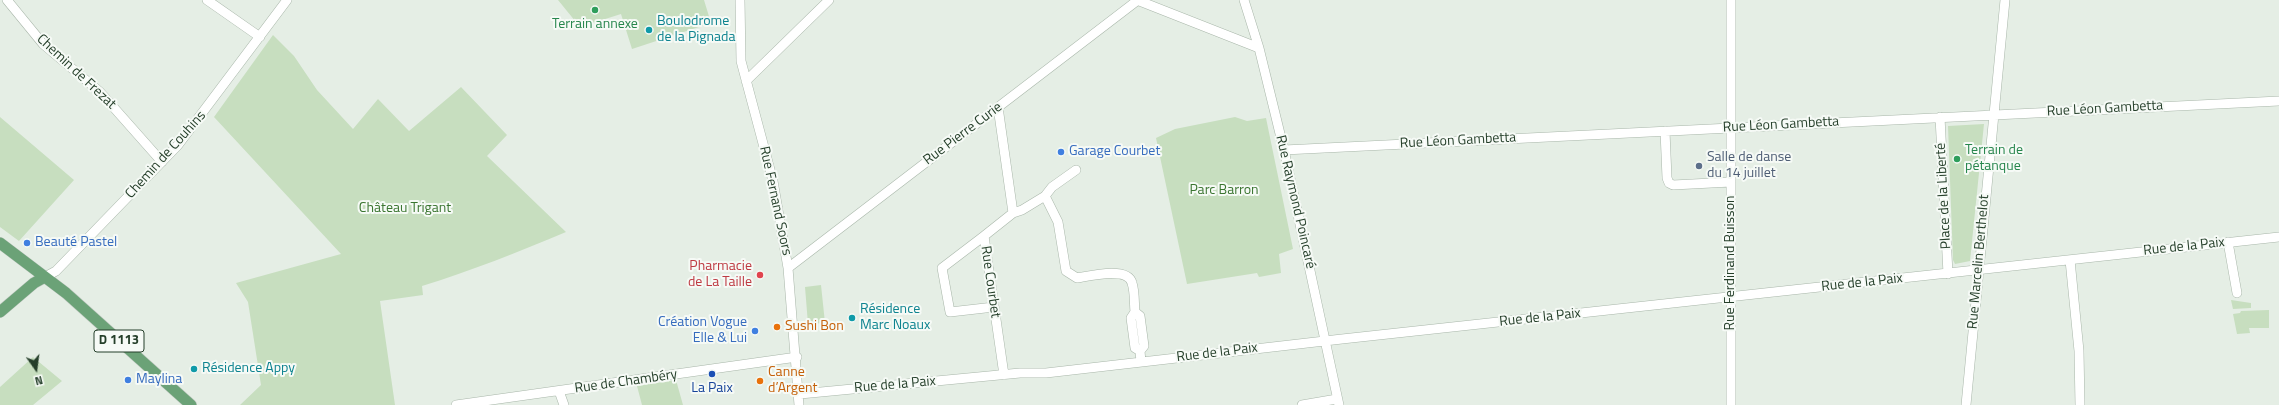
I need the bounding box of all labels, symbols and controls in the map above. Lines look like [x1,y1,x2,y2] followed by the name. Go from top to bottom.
[590,5,600,15] marker: Terrain annexe
[657,14,735,46] place label: Boulodrome de la Pignada
[552,17,638,33] place label: Terrain annexe
[644,25,654,35] marker: Boulodrome de la Pignada
[33,31,119,113] street label: Chemin de Frezat
[2046,98,2164,120] street label: Rue Léon Gambetta
[920,99,1006,169] street label: Rue Pierre Curie
[122,108,210,202] street label: Chemin de Couhins
[1722,114,1840,136] street label: Rue Léon Gambetta
[1399,130,1517,152] street label: Rue Léon Gambetta
[1271,134,1319,270] street label: Rue Raymond Poincaré
[1933,142,1955,250] street label: Place de la Liberté
[1965,143,2023,176] place label: Terrain de pétanque
[1069,144,1160,160] place label: Garage Courbet
[755,145,795,257] street label: Rue Fernand Soors
[1056,147,1066,157] marker: Garage Courbet
[1707,150,1791,182] place label: Salle de danse du 14 juillet
[1952,154,1962,164] marker: Terrain de pétanque
[1694,161,1704,171] marker: Salle de danse du 14 juillet
[1189,183,1259,199] park label: Parc Barron
[1965,194,1993,330] street label: Rue Marcelin Berthelot
[1723,195,1739,331] street label: Rue Ferdinand Buisson
[359,201,451,217] park label: Château Trigant
[2143,234,2225,260] street label: Rue de la Paix
[35,235,117,251] place label: Beauté Pastel
[22,238,32,248] marker: Beauté Pastel
[977,245,1003,319] street label: Rue Courbet
[688,259,752,292] place label: Pharmacie de La Taille
[755,270,765,280] marker: Pharmacie de La Taille
[1821,270,1903,296] street label: Rue de la Paix
[860,302,930,334] place label: Résidence Marc Noaux
[1499,305,1581,331] street label: Rue de la Paix
[847,313,857,323] marker: Résidence Marc Noaux
[658,315,747,348] place label: Création Vogue Elle & Lui
[785,319,844,335] place label: Sushi Bon
[772,322,782,332] marker: Sushi Bon
[750,326,760,336] marker: Création Vogue Elle & Lui
[94,330,144,352] road number: D 1113
[1175,340,1259,366] street label: Rue de la Paix
[16,349,56,389] north arrow
[202,361,295,377] place label: Résidence Appy
[189,364,199,374] marker: Résidence Appy
[768,365,817,398] place label: Canne d’Argent
[574,366,678,398] street label: Rue de Chambéry
[707,369,717,379] marker: La Paix
[33,372,45,389] text: N
[136,372,182,388] place label: Maylina
[854,373,936,397] street label: Rue de la Paix
[123,375,133,385] marker: Maylina
[755,376,765,386] marker: Canne d’Argent
[691,381,733,397] place label: La Paix

